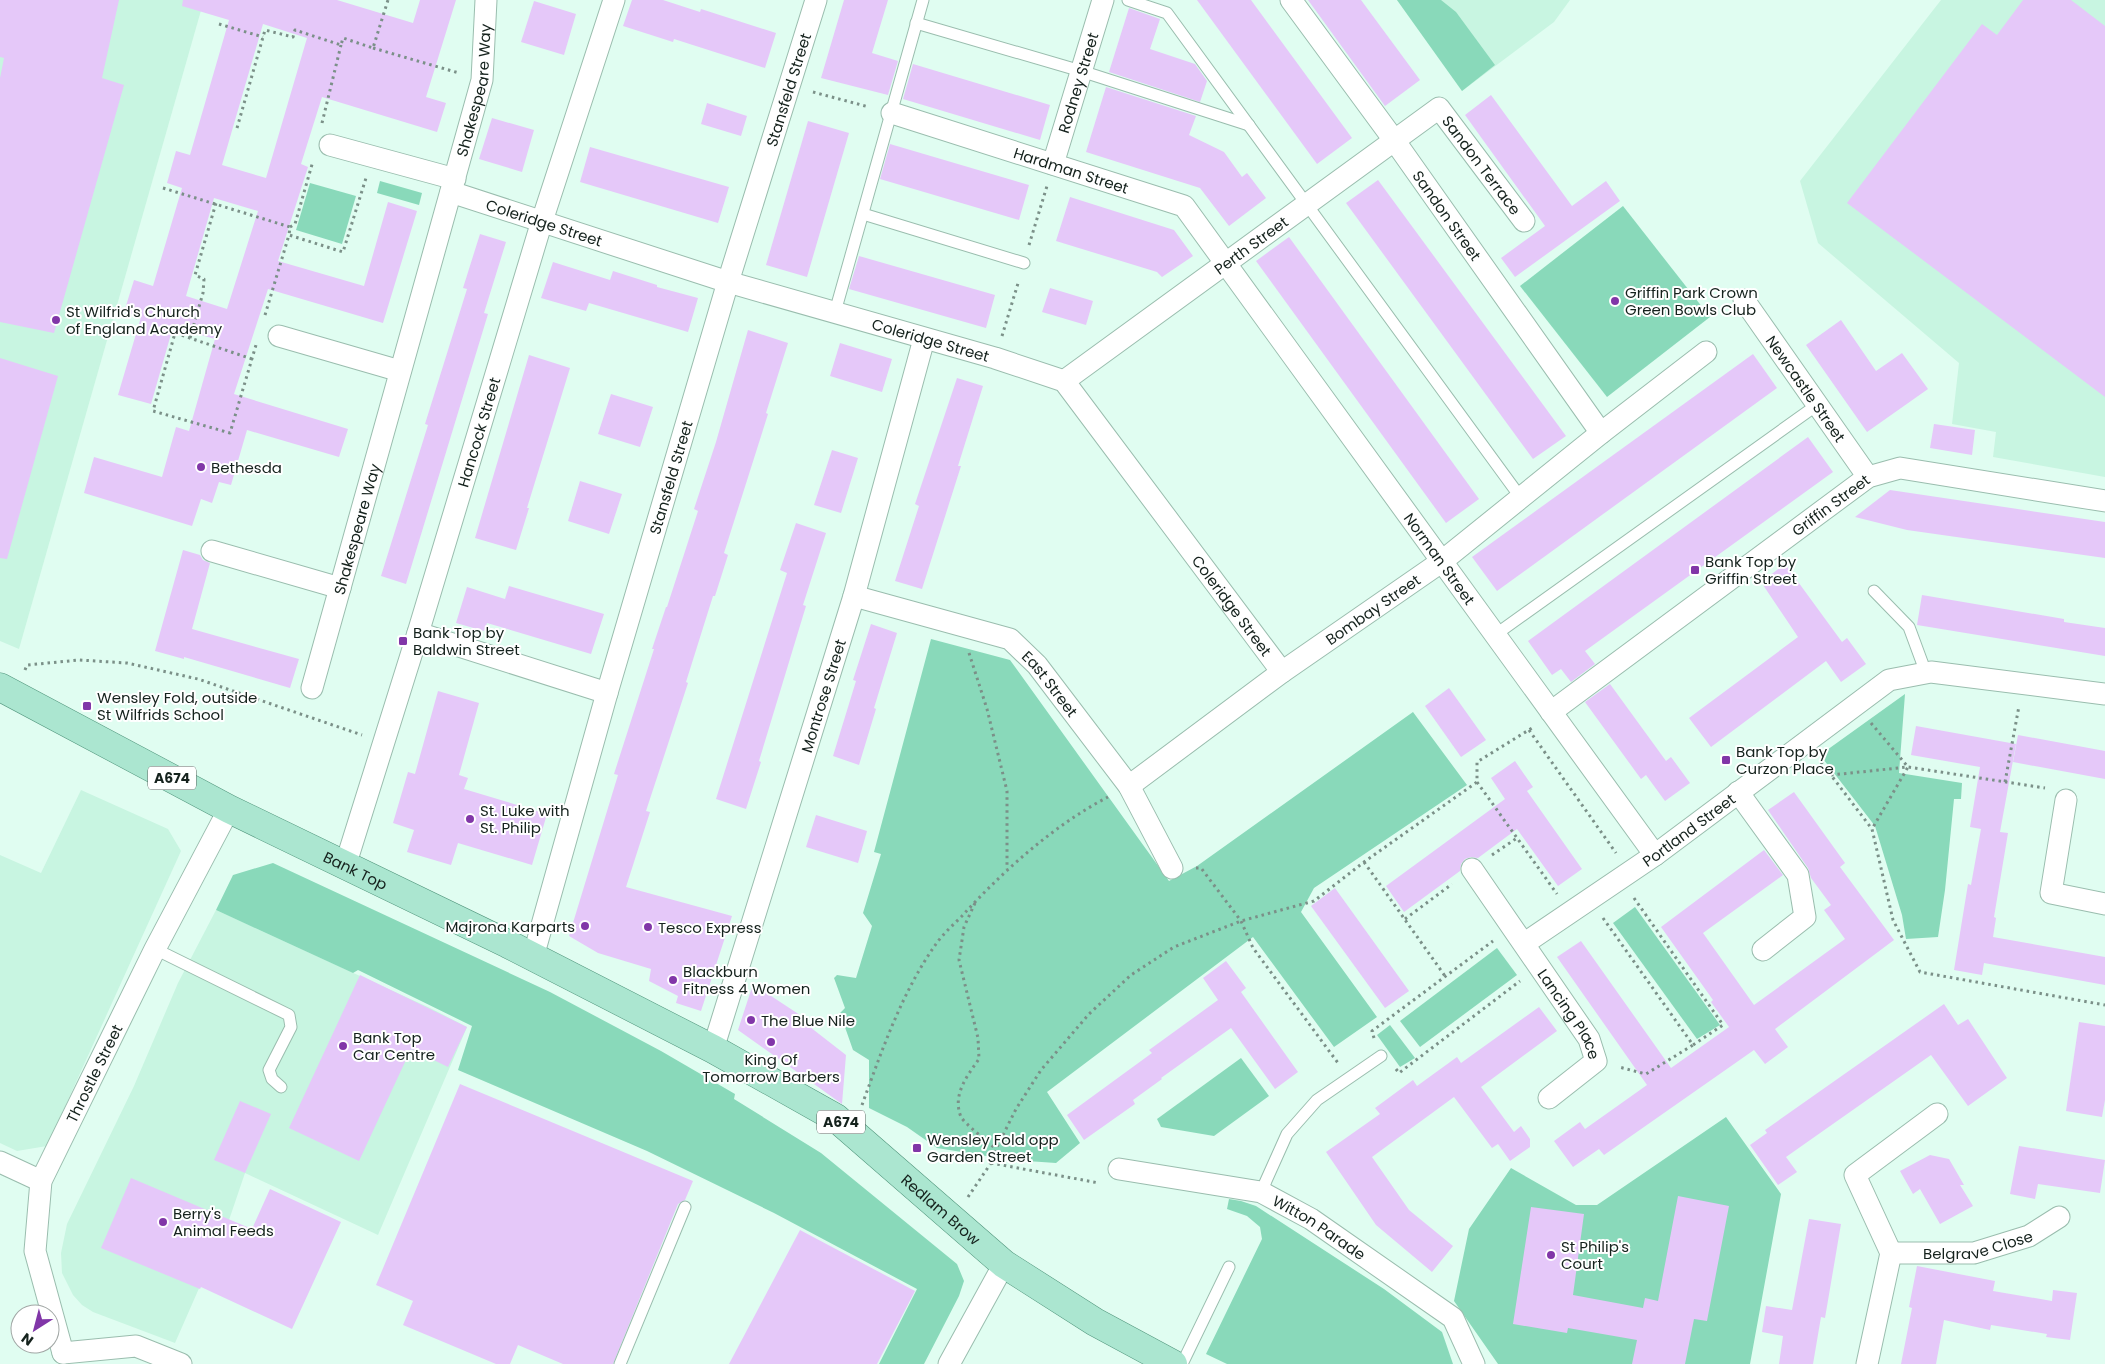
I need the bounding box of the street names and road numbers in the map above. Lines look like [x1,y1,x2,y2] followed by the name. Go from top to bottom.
[451,23,495,159] street label: Shakespeare Way
[760,30,816,149] street label: Stansfeld Street
[1053,30,1103,136] street label: Rodney Street
[1438,111,1526,219] street label: Sandon Terrace
[1011,142,1131,198] street label: Hardman Street
[1408,166,1486,265] street label: Sandon Street
[483,194,605,251] street label: Coleridge Street
[1210,211,1292,279] street label: Perth Street
[870,313,992,366] street label: Coleridge Street
[1761,331,1851,446] street label: Newcastle Street
[452,375,505,490] street label: Hancock Street
[644,418,697,537] street label: Stansfeld Street
[328,461,385,597] street label: Shakespeare Way
[1787,469,1874,541] street label: Griffin Street
[1399,508,1480,609] street label: Norman Street
[1187,551,1277,660] street label: Coleridge Street
[1321,569,1424,650] street label: Bombay Street
[795,636,851,755] street label: Montrose Street
[1018,646,1083,721] street label: East Street
[148,766,196,790] road number: A674
[1638,788,1739,871] street label: Portland Street
[320,846,391,895] street label: Bank Top
[1533,964,1605,1062] street label: Lancing Place
[61,1021,127,1126] street label: Throstle Street
[817,1110,865,1134] road number: A674
[897,1169,986,1250] street label: Redlam Brow
[1269,1190,1370,1265] street label: Witton Parade
[1923,1225,2035,1264] street label: Belgrave Close

